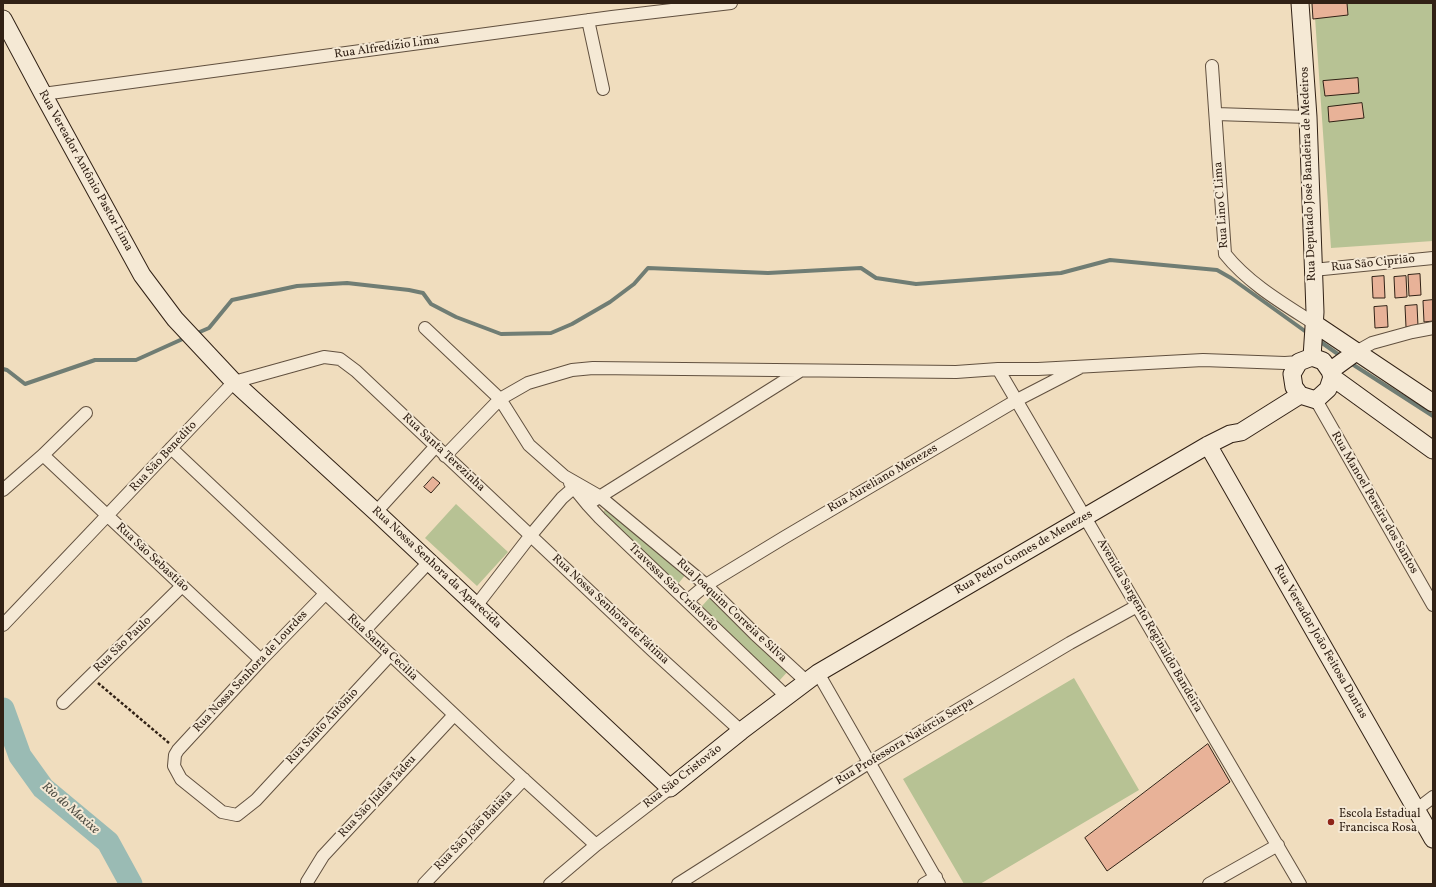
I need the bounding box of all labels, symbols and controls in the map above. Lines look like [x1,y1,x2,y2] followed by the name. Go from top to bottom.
[334,33,440,63] street label: Rua Alfredízio Lima
[1298,66,1320,282] street label: Rua Deputado José Bandeira de Medeiros
[35,88,135,254] street label: Rua Vereador Antônio Pastor Lima
[1212,161,1232,249] street label: Rua Lino C Lima
[1330,252,1416,276] street label: Rua São Ciprião
[399,411,487,495] street label: Rua Santa Terezinha
[127,419,201,495] street label: Rua São Benedito
[1327,429,1421,577] street label: Rua Manoel Pereira dos Santos
[826,442,940,516] street label: Rua Aureliano Menezes
[368,504,504,632] street label: Rua Nossa Senhora da Aparecida
[953,508,1095,598] street label: Rua Pedro Gomes de Menezes
[112,520,192,596] street label: Rua São Sebastião
[1093,536,1205,716] street label: Avenida Sargento Reginaldo Bandeira
[625,541,721,635] street label: Travessa São Cristovão
[548,552,672,668] street label: Rua Nossa Senhora de Fátima
[673,556,789,666] street label: Rua Joaquim Correia e Silva
[1270,563,1370,721] street label: Rua Vereador João Feitosa Dantas
[191,608,311,736] street label: Rua Nossa Senhora de Lourdes
[344,612,420,684] street label: Rua Santa Cecilia
[91,614,155,676] street label: Rua São Paulo
[284,686,362,768] street label: Rua Santo Antônio
[833,695,977,789] street label: Rua Professora Natércia Serpa
[641,742,725,812] street label: Rua São Cristovão
[336,753,420,841] street label: Rua São Judas Tadeu
[38,780,102,838] water label: Rio do Maxixe
[432,788,516,874] street label: Rua São João Batista
[1339,808,1421,836] place label: Escola Estadual Francisca Rosa
[1326,817,1336,827] marker: Escola Estadual Francisca Rosa

